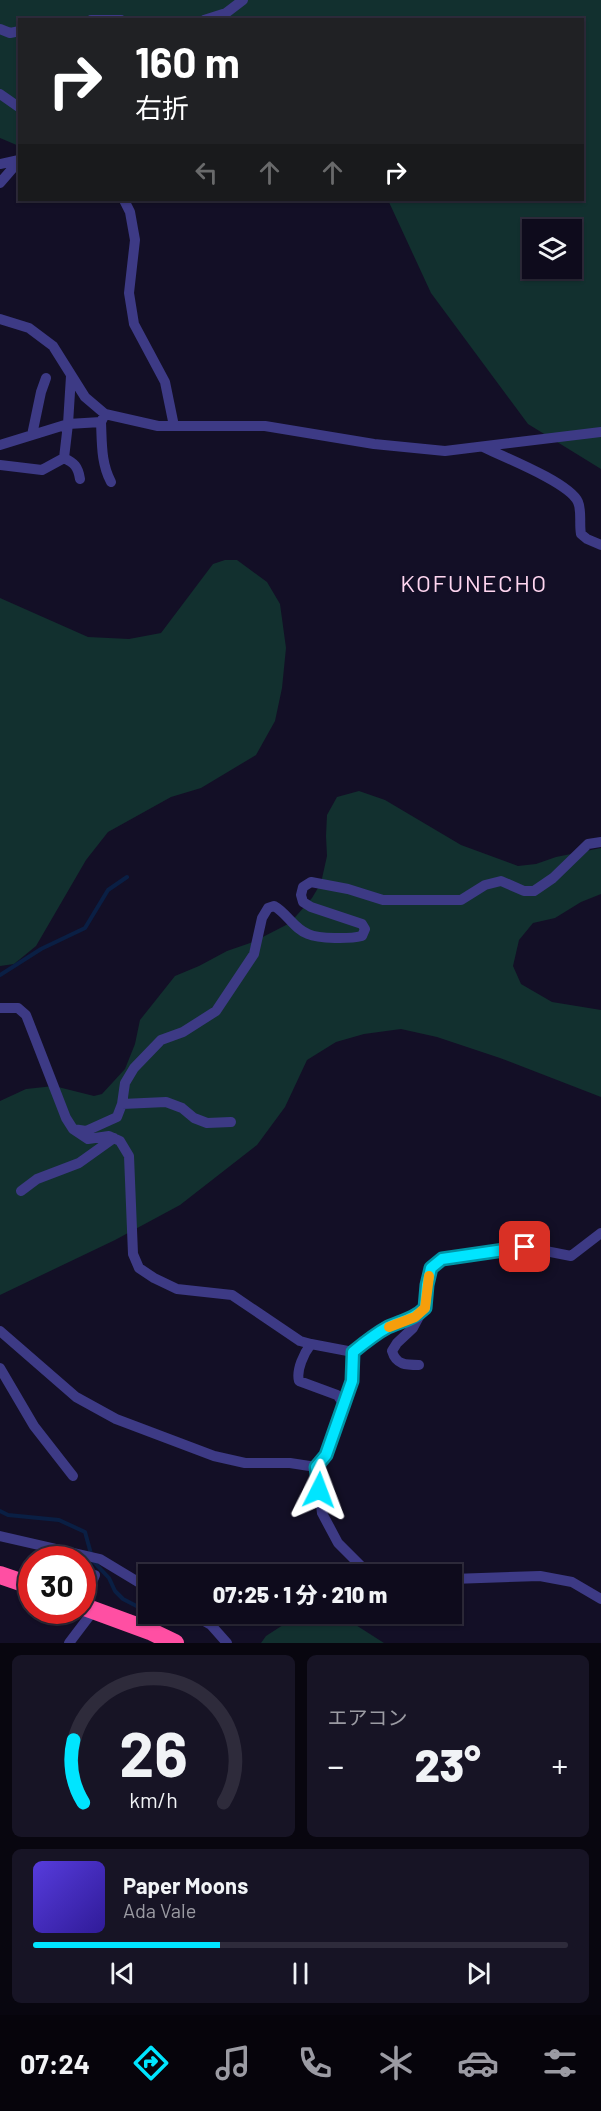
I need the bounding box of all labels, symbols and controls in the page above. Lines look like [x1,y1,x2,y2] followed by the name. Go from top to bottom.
[135,36,240,86] text: 160 m
[36,42,114,120] icon: right
[135,91,189,123] text: 右折
[190,156,223,189] icon: left
[253,156,286,189] icon: ahead
[316,156,349,189] icon: ahead
[379,156,412,189] icon: right
[522,219,582,279] map controls
[522,219,582,279] button: layers
[400,568,548,597] district label: KOFUNECHO
[499,1221,550,1272] pin
[508,1230,541,1263] icon: arrive
[287,1458,351,1522] position arrow
[18,1546,96,1624] speed limit sign: 30
[213,1581,387,1607] text: 07:25 · 1 分 · 210 m
[328,1705,408,1729] text: エアコン
[119,1715,187,1789] text: 26
[415,1737,481,1791] text: 23°
[328,1745,344,1785] text: −
[551,1745,568,1785] text: +
[129,1787,178,1812] text: km/h
[123,1872,248,1898] text: Paper Moons
[123,1898,196,1922] text: Ada Vale
[106,1957,139,1990] icon: previous
[284,1957,317,1990] icon: pause
[462,1957,495,1990] icon: next
[130,2042,172,2084] icon: directions
[212,2042,254,2084] icon: music
[294,2042,336,2084] icon: phone
[375,2042,417,2084] icon: climate
[457,2042,499,2084] icon: car
[539,2042,581,2084] icon: filters
[20,2047,90,2079] text: 07:24

